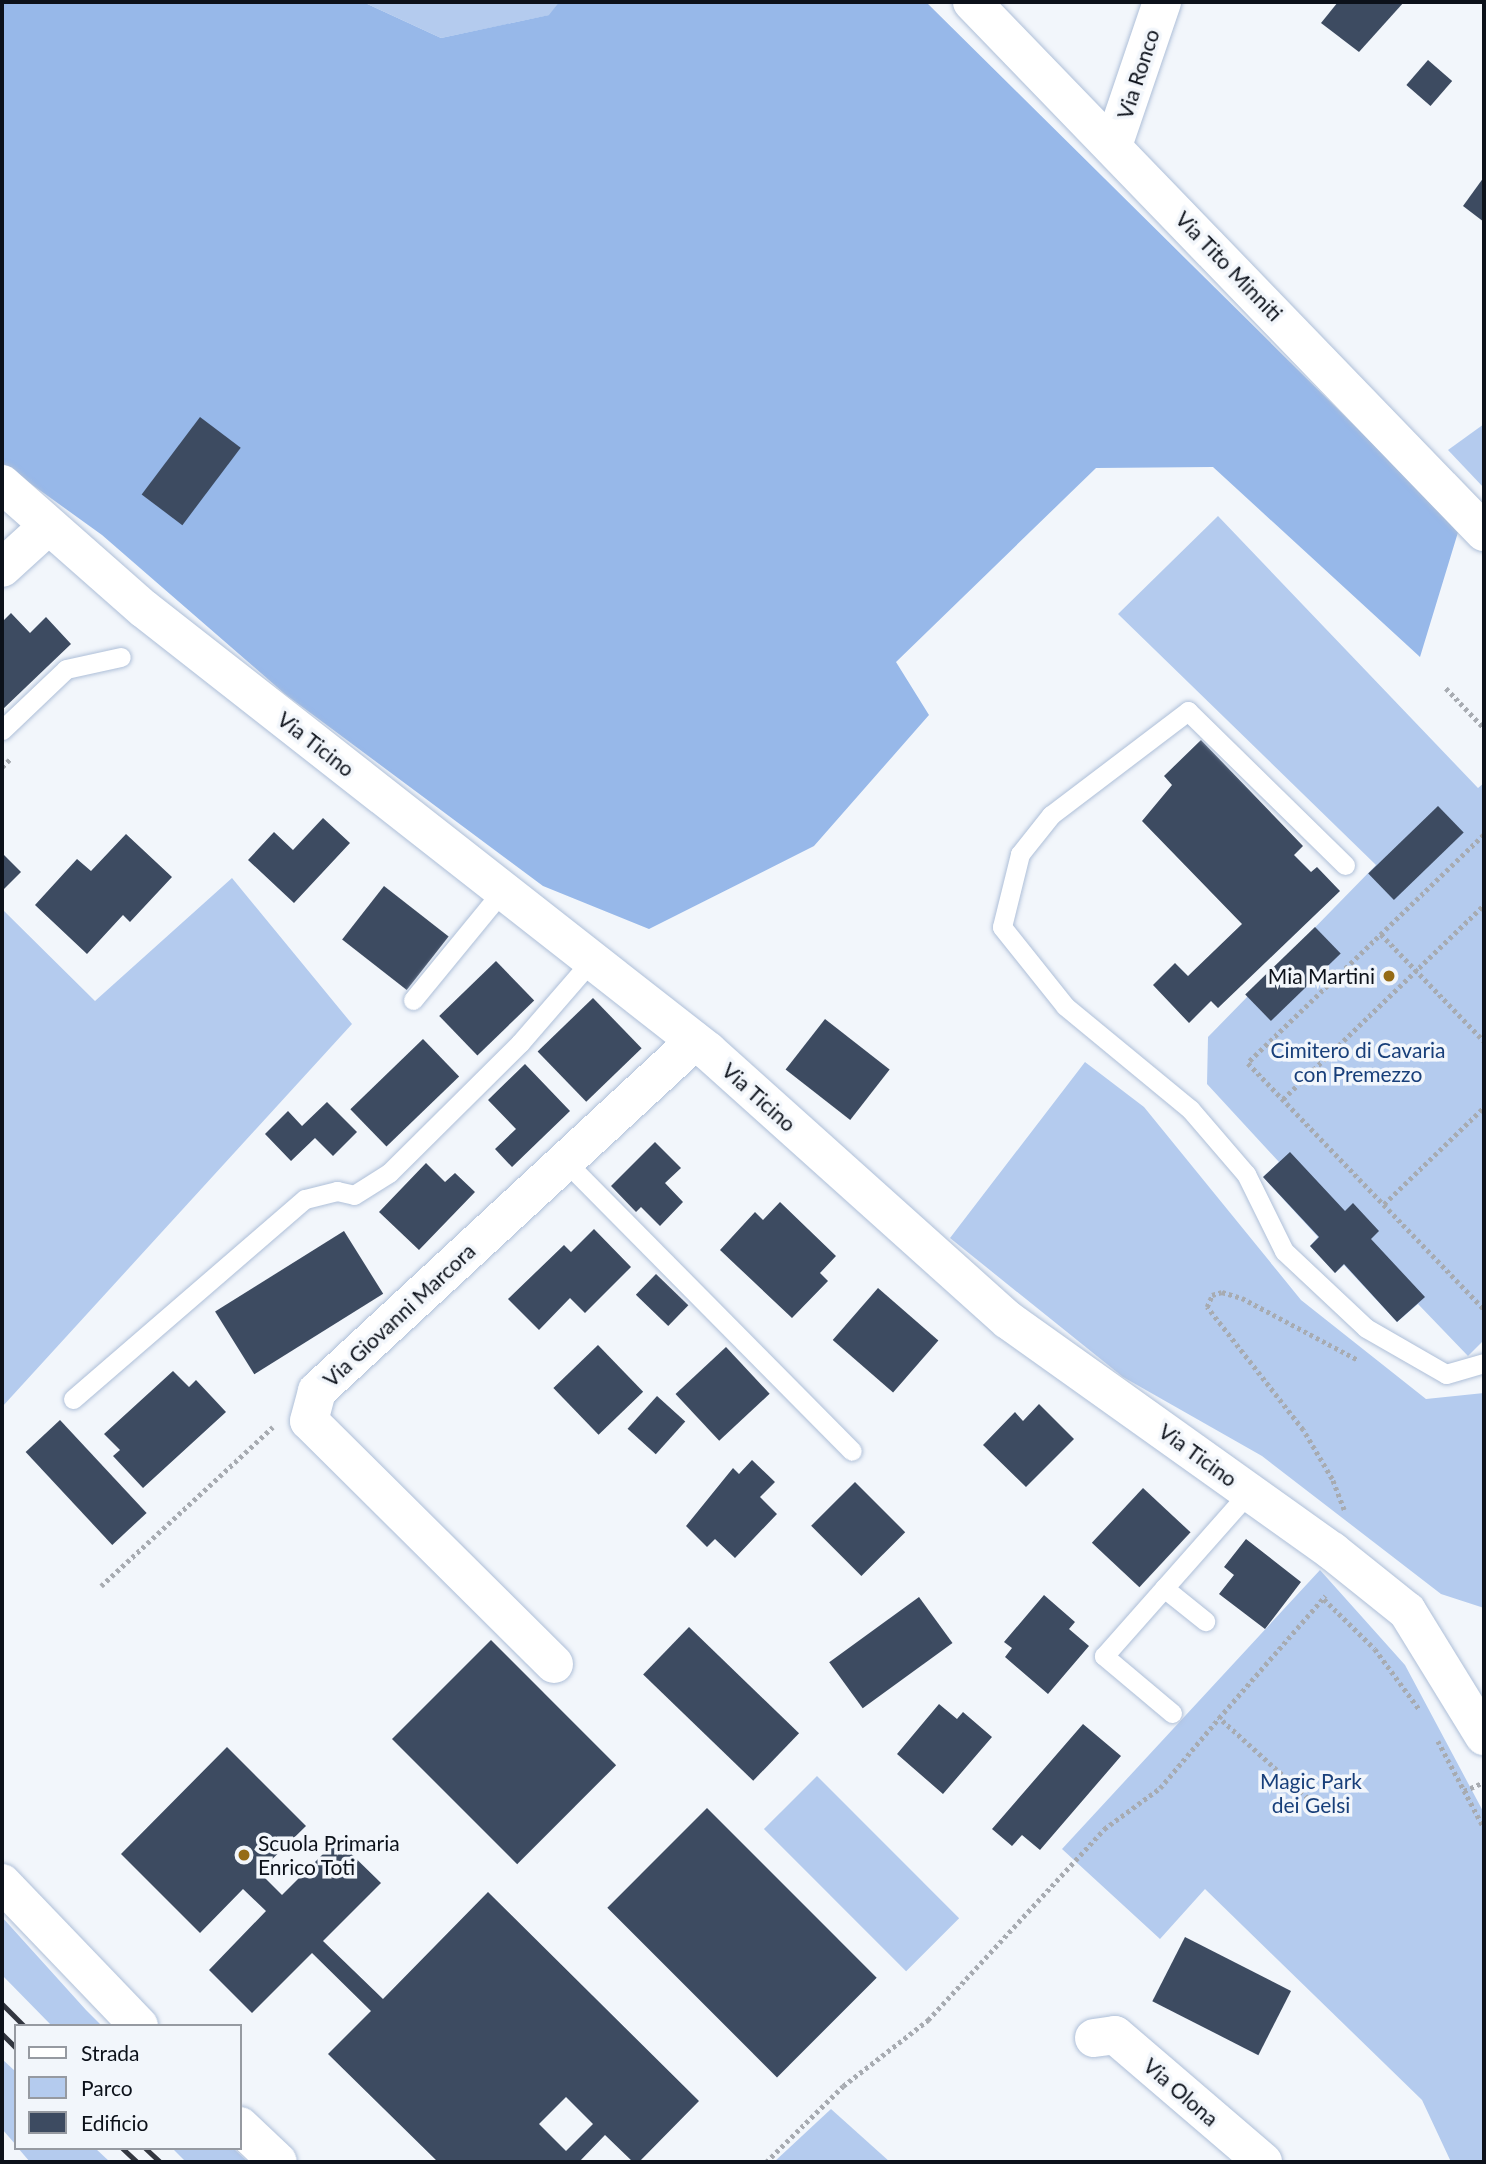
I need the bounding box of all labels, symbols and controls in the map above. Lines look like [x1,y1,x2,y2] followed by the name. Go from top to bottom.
[1112,26,1164,122] street label: Via Ronco
[1170,206,1288,326] street label: Via Tito Minniti
[272,706,360,782] street label: Via Ticino
[1268,963,1375,989] place label: Mia Martini
[1381,968,1397,984] marker: Mia Martini
[1270,1037,1446,1087] park label: Cimitero di Cavaria con Premezzo
[717,1057,801,1137] street label: Via Ticino
[318,1238,480,1392] street label: Via Giovanni Marcora
[1154,1418,1242,1492] street label: Via Ticino
[1260,1768,1362,1818] park label: Magic Park dei Gelsi
[258,1830,400,1880] place label: Scuola Primaria Enrico Toti
[236,1847,252,1863] marker: Scuola Primaria Enrico Toti
[14,2024,242,2150] legend
[81,2040,140,2065] text: Strada
[1139,2053,1223,2131] street label: Via Olona
[81,2075,133,2100] text: Parco
[81,2110,148,2135] text: Edificio

